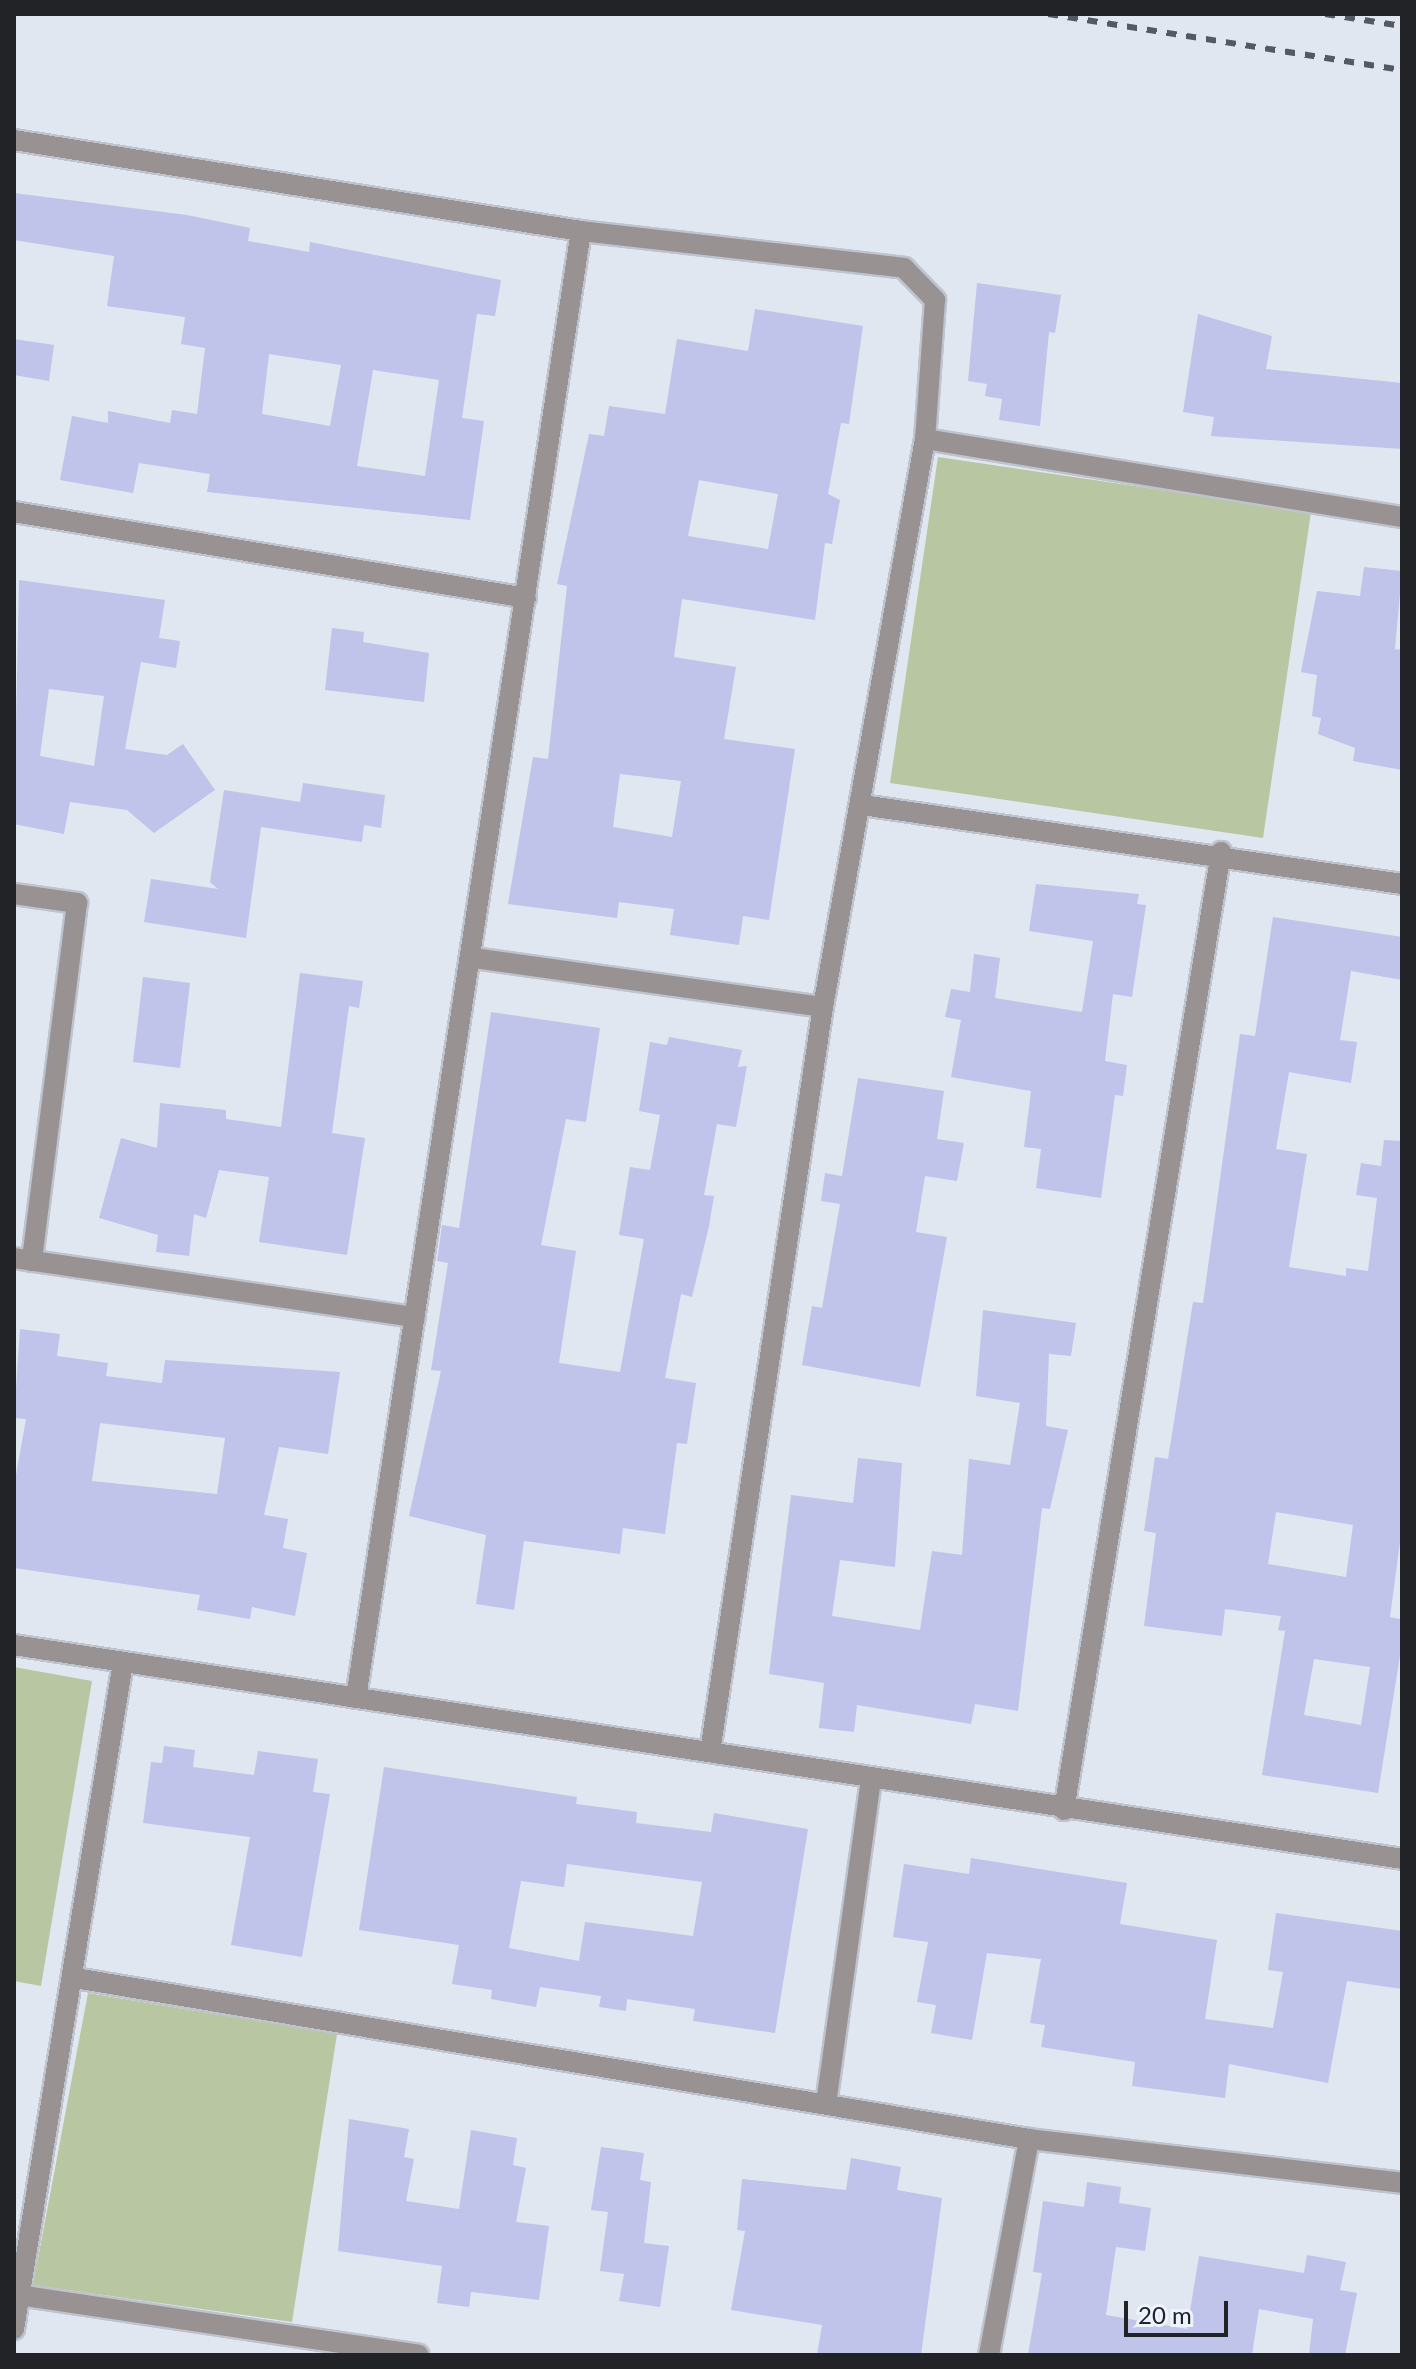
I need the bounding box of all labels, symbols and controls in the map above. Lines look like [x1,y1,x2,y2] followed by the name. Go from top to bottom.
[1128,2285,1232,2335] scale bar
[1138,2300,1192,2329] text: 20 m

